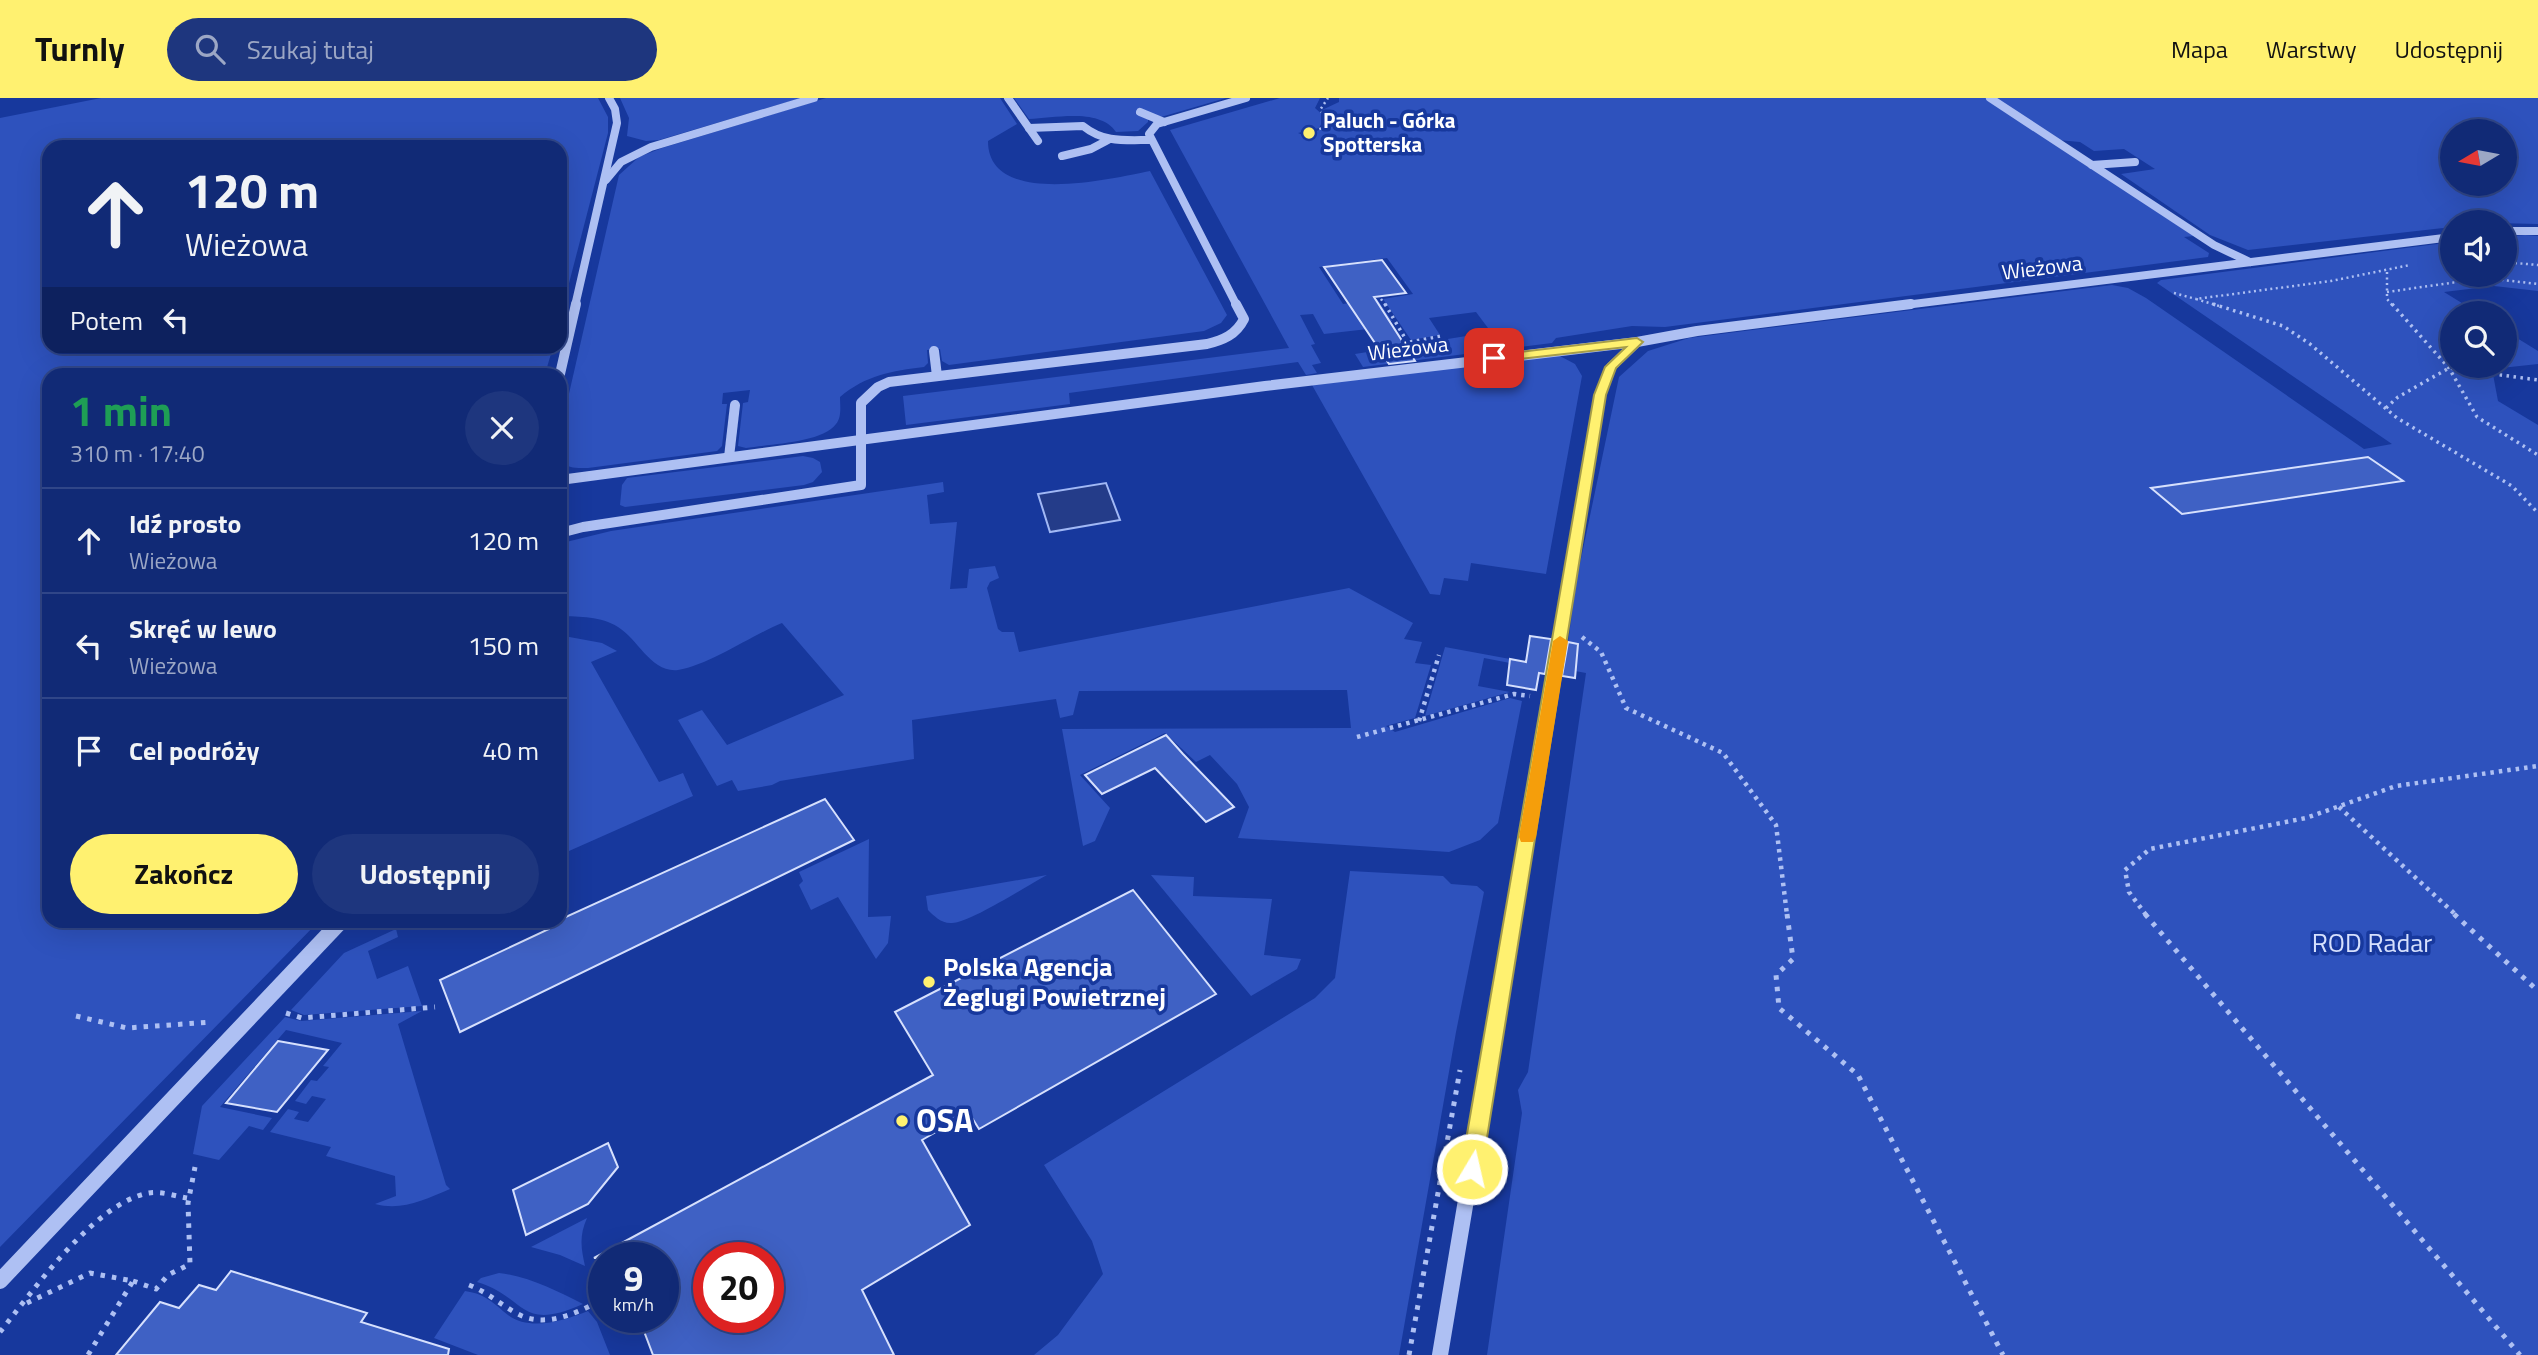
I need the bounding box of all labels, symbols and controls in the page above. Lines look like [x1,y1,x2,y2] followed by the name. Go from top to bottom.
[167,18,657,81] search box
[35,24,125,74] text: Turnly
[191,30,229,68] icon: search
[247,30,374,69] text: Szukaj tutaj
[2171,31,2228,67] text: Mapa
[2266,31,2357,67] text: Warstwy
[2395,31,2503,67] text: Udostępnij
[1323,104,1456,160] place label: Paluch - Górka Spotterska
[2440,119,2516,196] north arrow
[2440,119,2517,378] map controls
[1301,125,1317,141] marker: Paluch - Górka Spotterska
[185,152,319,227] text: 120 m
[70,168,161,259] icon: ahead
[2440,210,2517,287] button: sound
[185,220,308,268] text: Wieżowa
[2000,246,2084,288] street label: Wieżowa
[70,301,143,340] text: Potem
[157,301,195,339] icon: left
[2440,301,2517,378] button: search
[1366,327,1450,369] street label: Wieżowa
[1464,328,1524,388] pin
[1475,339,1513,377] icon: arrive
[70,378,172,442] text: 1 min
[465,391,539,465] button: close
[70,436,205,471] text: 310 m · 17:40
[129,504,241,543] text: Idź prosto
[468,521,539,560] text: 120 m
[70,522,108,560] icon: ahead
[129,543,217,578] text: Wieżowa
[129,609,277,648] text: Skręć w lewo
[468,626,539,665] text: 150 m
[70,627,108,665] icon: left
[129,648,217,683] text: Wieżowa
[129,731,259,770] text: Cel podróży
[482,731,539,770] text: 40 m
[70,732,108,770] icon: arrive
[70,834,298,914] button: Zakończ
[312,834,539,914] button: Udostępnij
[2312,923,2432,962] park label: ROD Radar
[943,947,1166,1016] place label: Polska Agencja Żeglugi Powietrznej
[921,974,937,990] marker: Polska Agencja Żeglugi Powietrznej
[916,1096,973,1144] place label: OSA
[894,1113,910,1129] marker: OSA
[1435,1132,1509,1206] position arrow
[693,1242,784,1333] speed limit sign: 20
[624,1251,643,1305] text: 9
[613,1291,654,1318] text: km/h

